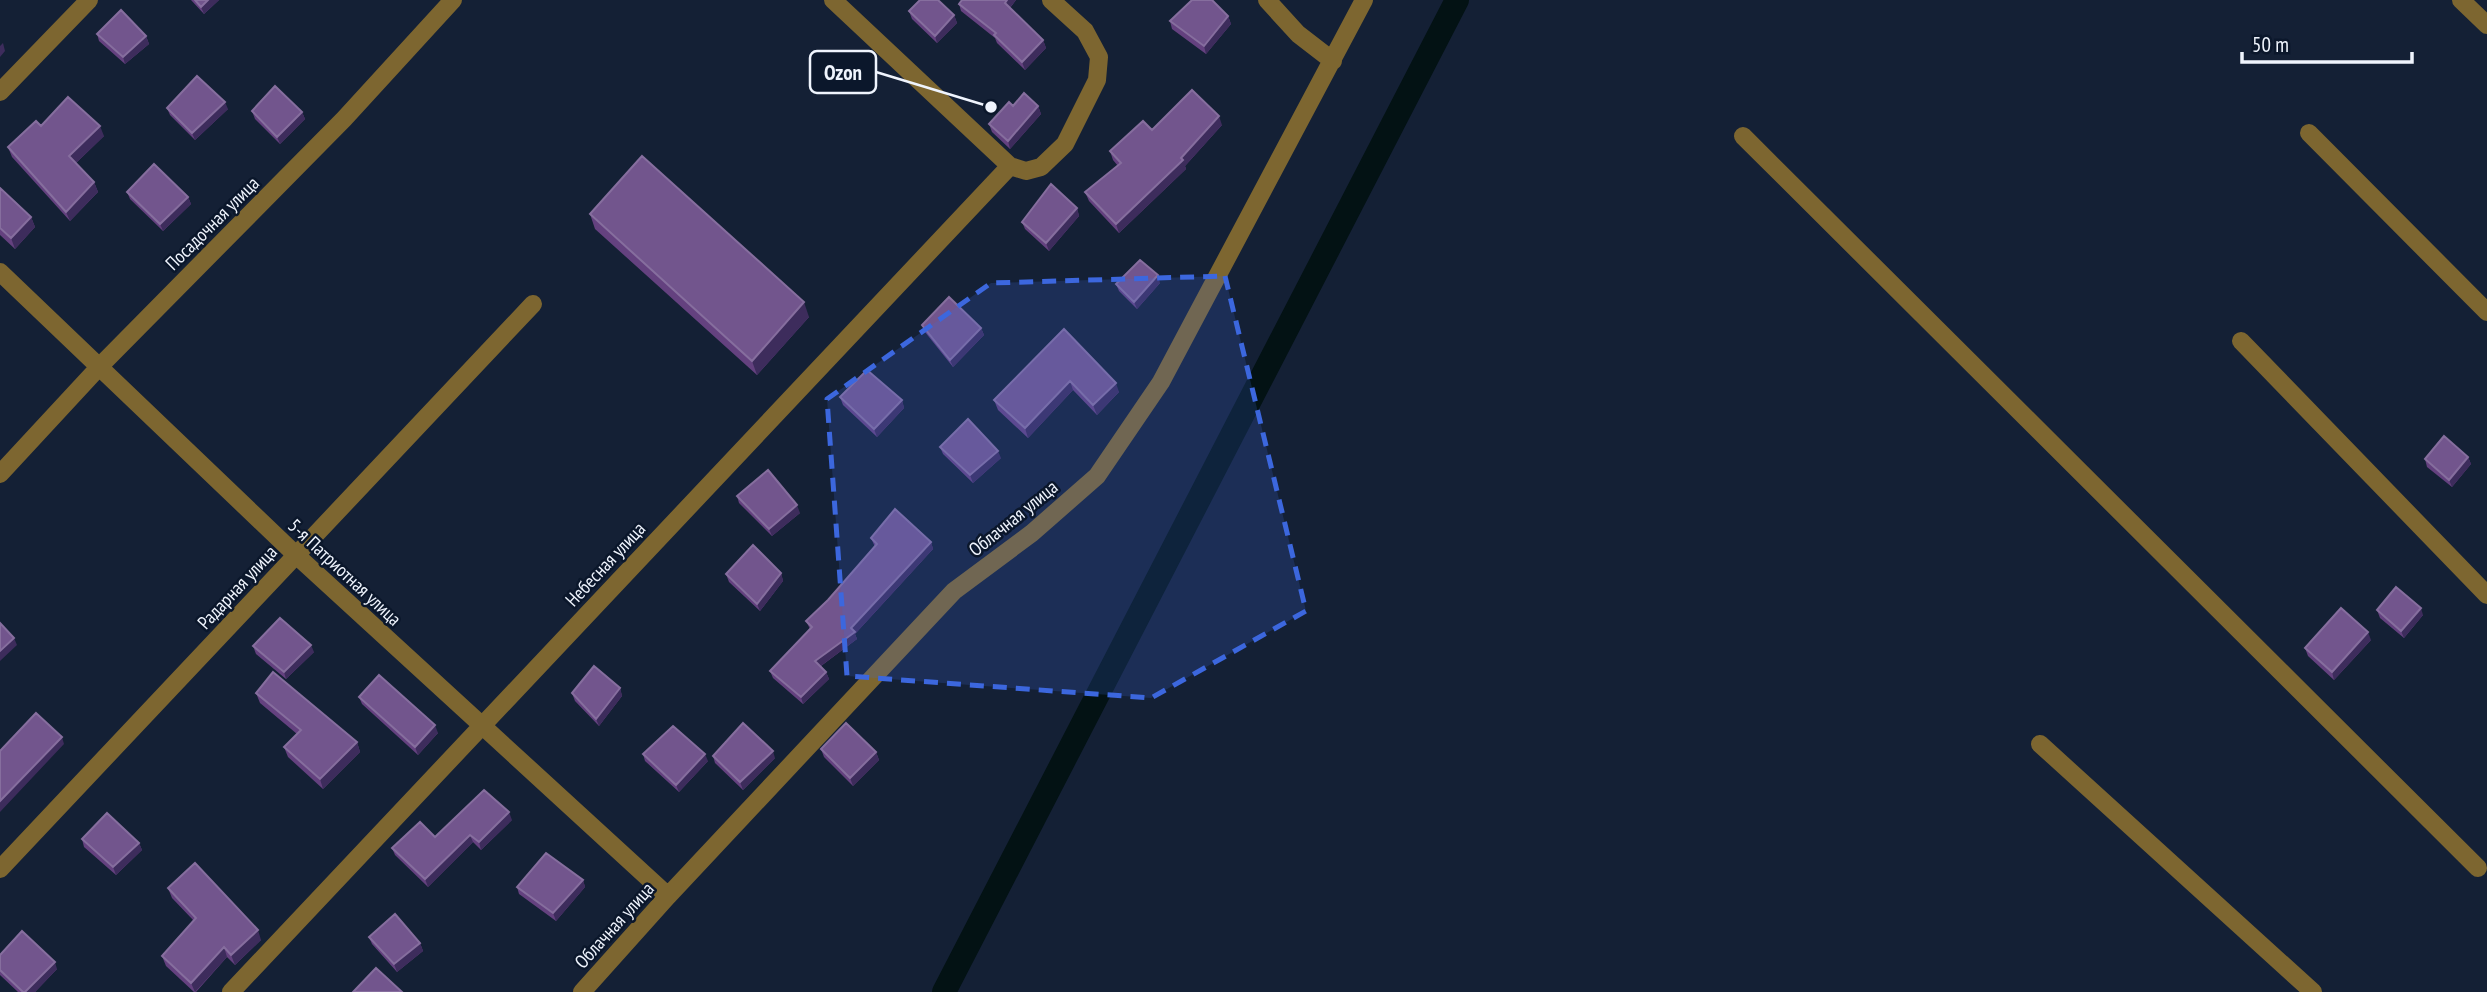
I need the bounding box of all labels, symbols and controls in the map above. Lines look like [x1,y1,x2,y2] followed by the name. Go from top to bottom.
[2242,21,2412,65] scale bar
[2252,31,2289,58] text: 50 m
[810,51,876,93] callout: Ozon
[824,59,862,86] text: Ozon
[160,171,264,275] street label: Посадочная улица
[964,475,1062,561] street label: Облачная улица
[283,513,407,631] street label: 5-я Патриотная улица
[560,517,650,611] street label: Небесная улица
[192,540,282,634] street label: Радарная улица
[569,877,659,973] street label: Облачная улица

